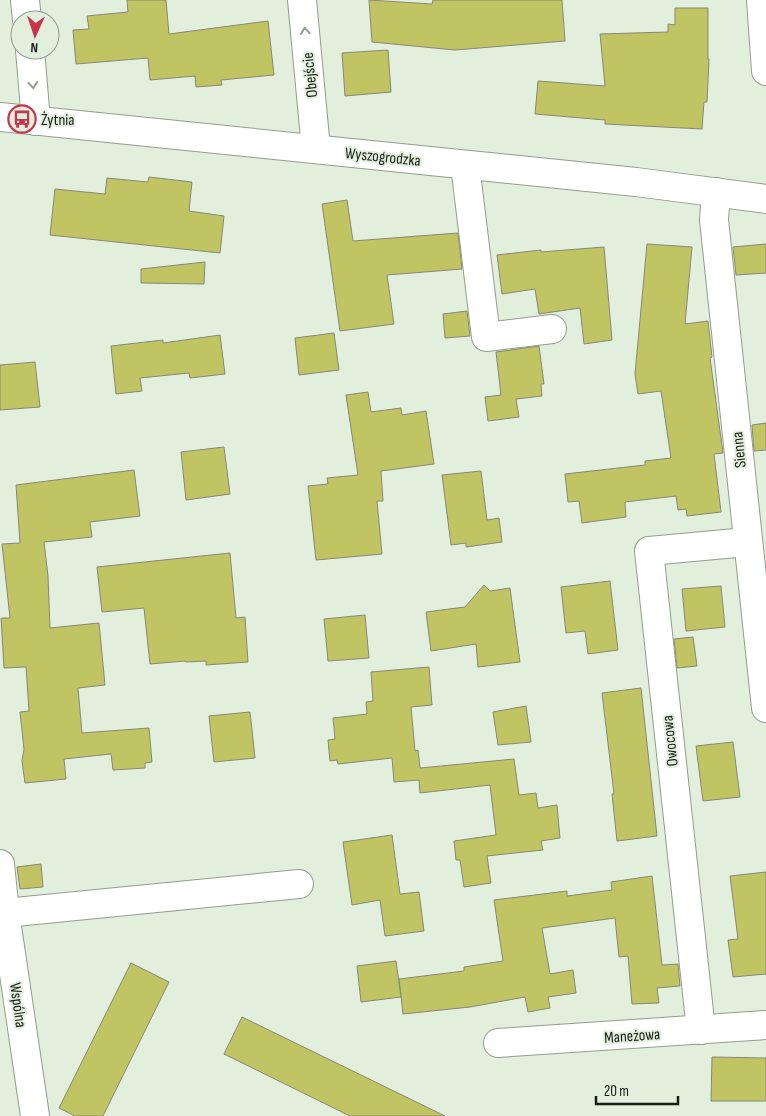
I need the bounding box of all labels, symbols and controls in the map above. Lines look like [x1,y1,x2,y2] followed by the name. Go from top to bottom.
[10,10,60,60] north arrow
[300,27,311,35] one-way arrow
[30,39,39,56] text: N
[299,51,322,98] street label: Obejście
[27,82,38,90] one-way arrow
[7,104,37,134] bus stop icon: Żytnia
[41,111,75,130] place label: Żytnia
[344,144,422,171] street label: Wyszogrodzka
[728,431,751,469] street label: Sienna
[658,714,683,767] street label: Owocowa
[5,982,30,1029] street label: Wspólna
[604,1025,661,1048] street label: Maneżowa
[596,1074,678,1106] scale bar
[604,1082,629,1101] text: 20 m

